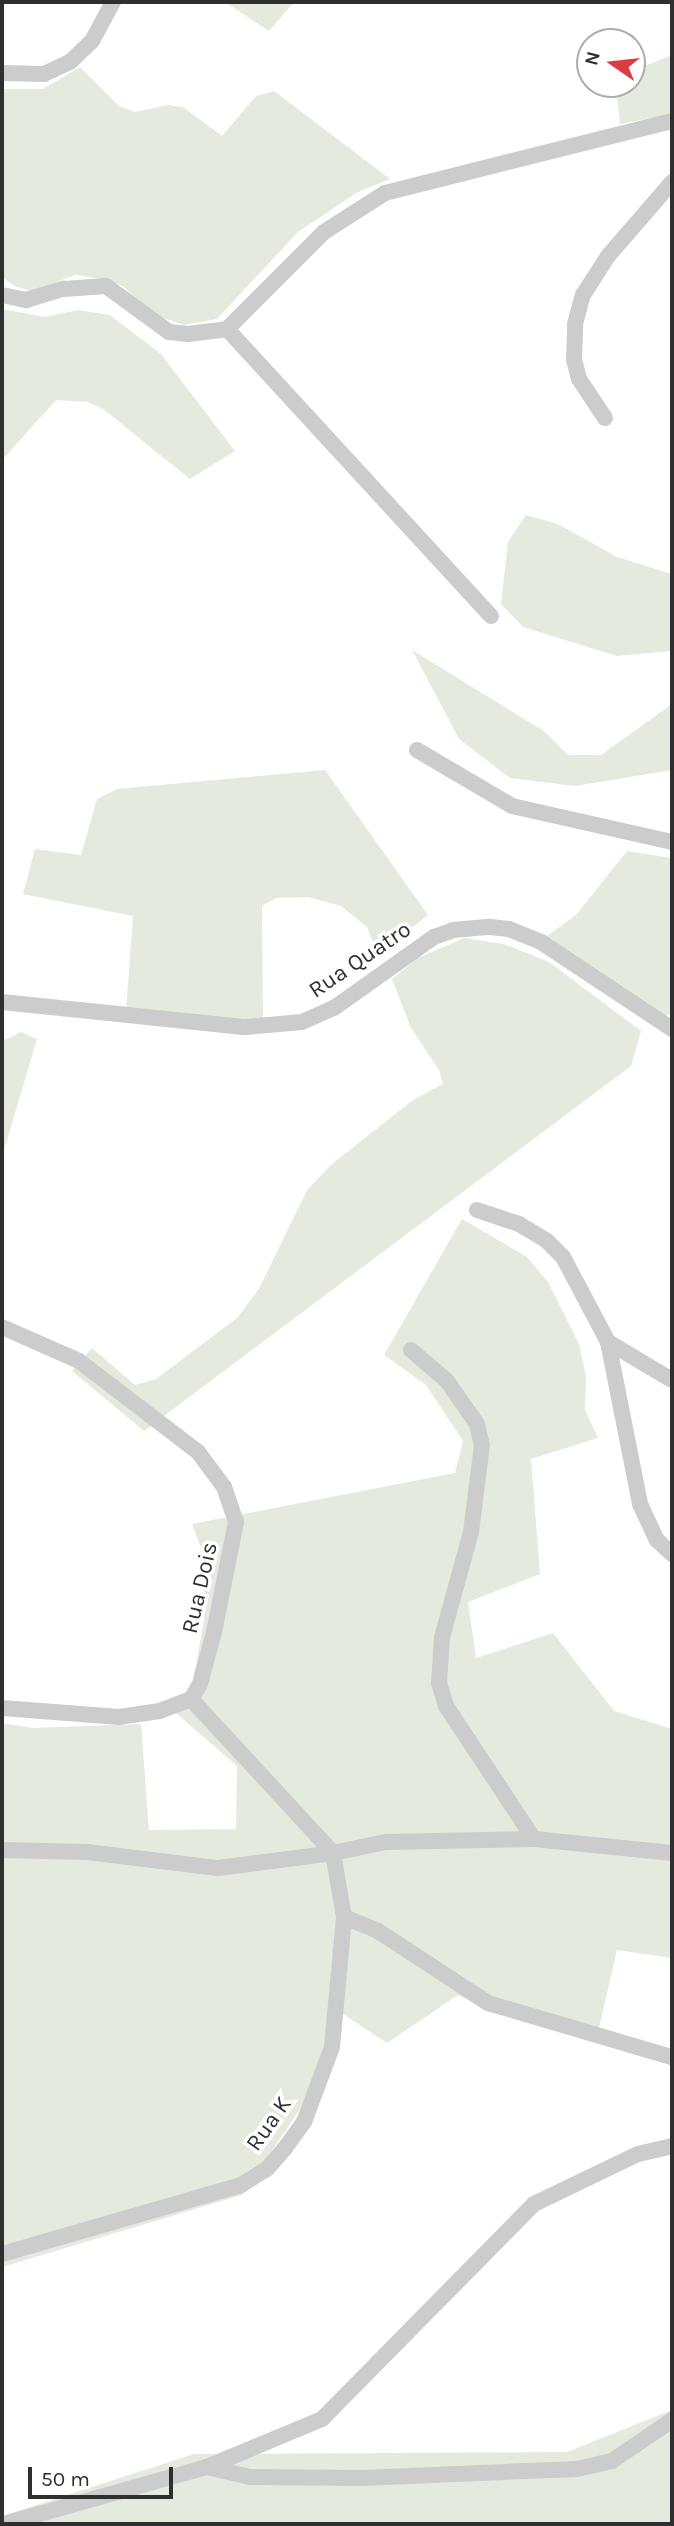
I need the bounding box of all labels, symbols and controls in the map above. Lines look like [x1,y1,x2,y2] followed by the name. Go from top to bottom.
[576,28,646,98] north arrow
[580,49,605,68] text: N
[304,916,416,1004] street label: Rua Quatro
[176,1540,224,1636] street label: Rua Dois
[240,2091,298,2157] street label: Rua K
[32,2452,177,2496] scale bar
[41,2467,90,2491] text: 50 m

